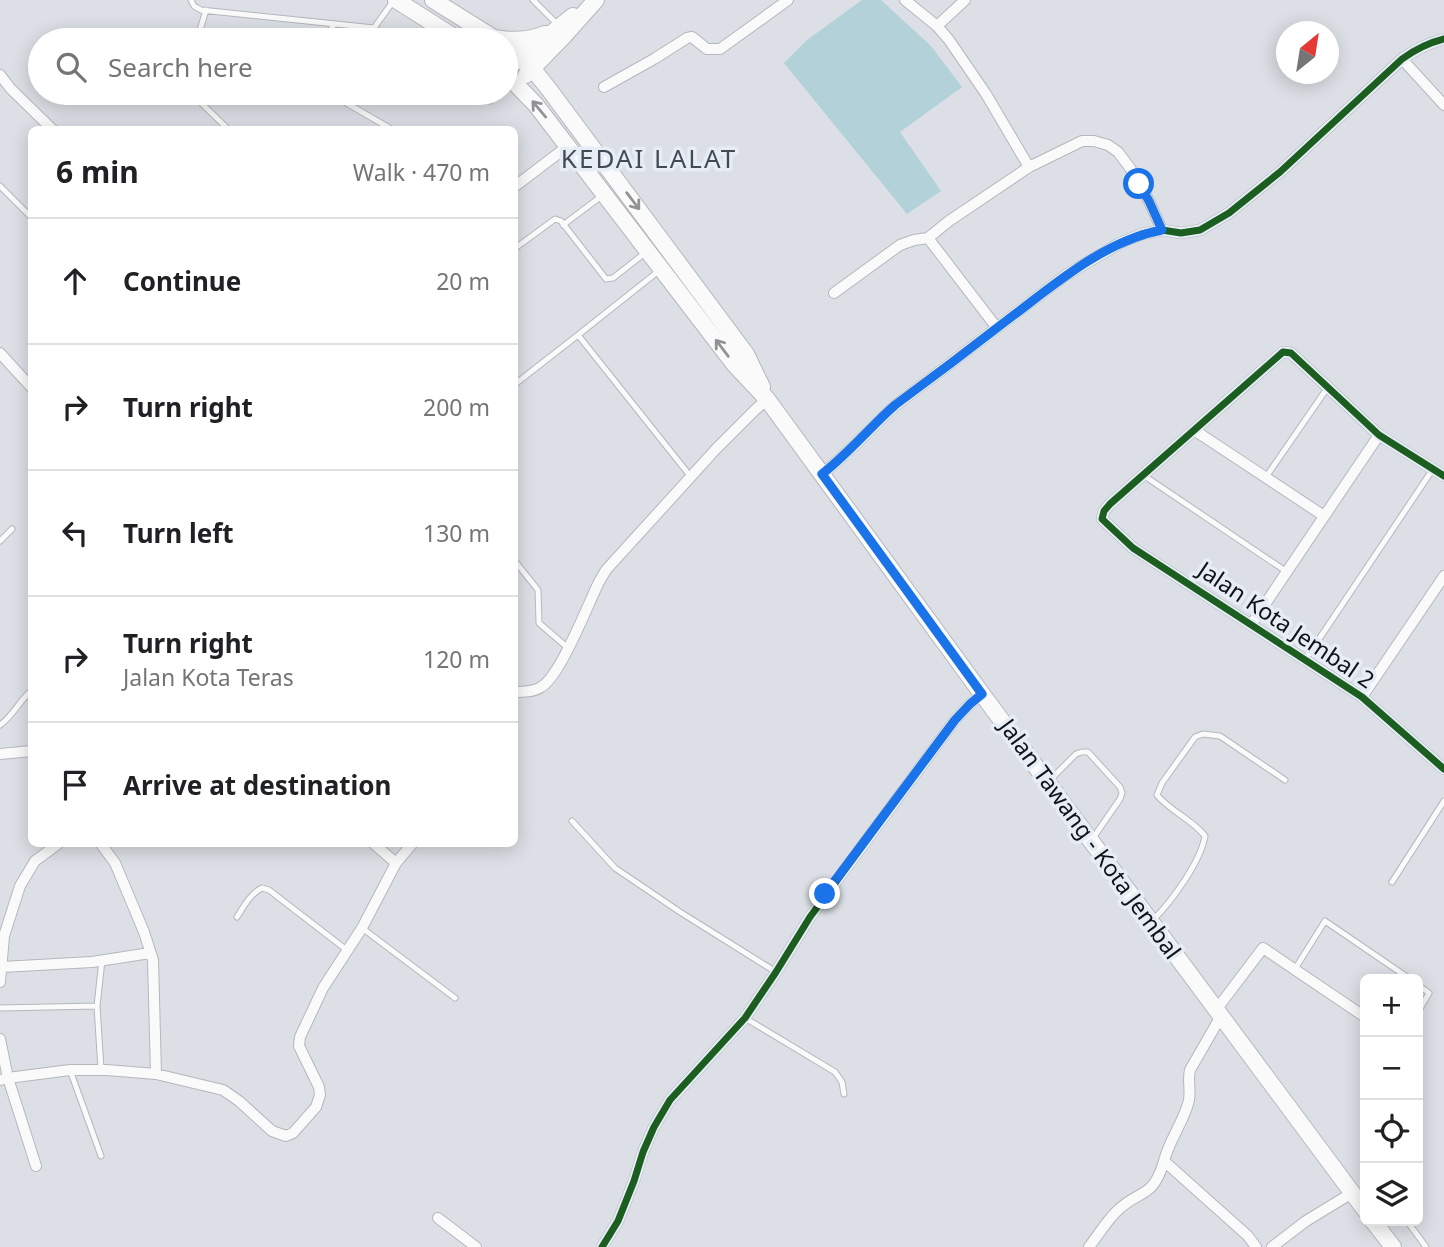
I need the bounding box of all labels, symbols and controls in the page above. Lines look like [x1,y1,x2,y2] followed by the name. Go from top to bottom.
[1276,21,1339,84] north arrow
[28,28,518,105] search box
[52,48,90,86] icon: search
[108,49,253,85] text: Search here
[531,101,547,119] one-way arrow
[561,140,737,176] district label: KEDAI LALAT
[56,151,139,192] text: 6 min
[353,156,490,188] text: Walk · 470 m
[1123,168,1154,199] route start
[626,191,640,210] one-way arrow
[56,262,94,300] icon: ahead
[123,263,241,299] text: Continue
[436,265,490,297] text: 20 m
[714,339,729,358] one-way arrow
[56,388,94,426] icon: right
[123,389,253,425] text: Turn right
[423,391,490,423] text: 200 m
[56,514,94,552] icon: left
[123,515,234,551] text: Turn left
[423,517,490,549] text: 130 m
[1190,552,1381,695] street label: Jalan Kota Jembal 2
[123,625,253,661] text: Turn right
[56,640,94,678] icon: right
[423,643,490,675] text: 120 m
[123,661,294,693] text: Jalan Kota Teras
[992,710,1189,965] street label: Jalan Tawang - Kota Jembal
[56,766,94,804] icon: arrive
[123,767,392,803] text: Arrive at destination
[809,878,840,909] route end
[1360,974,1423,1226] map controls
[1360,974,1423,1037] button: +
[1360,1037,1423,1100] button: −
[1360,1100,1423,1163] button: locate
[1360,1163,1423,1226] button: layers

